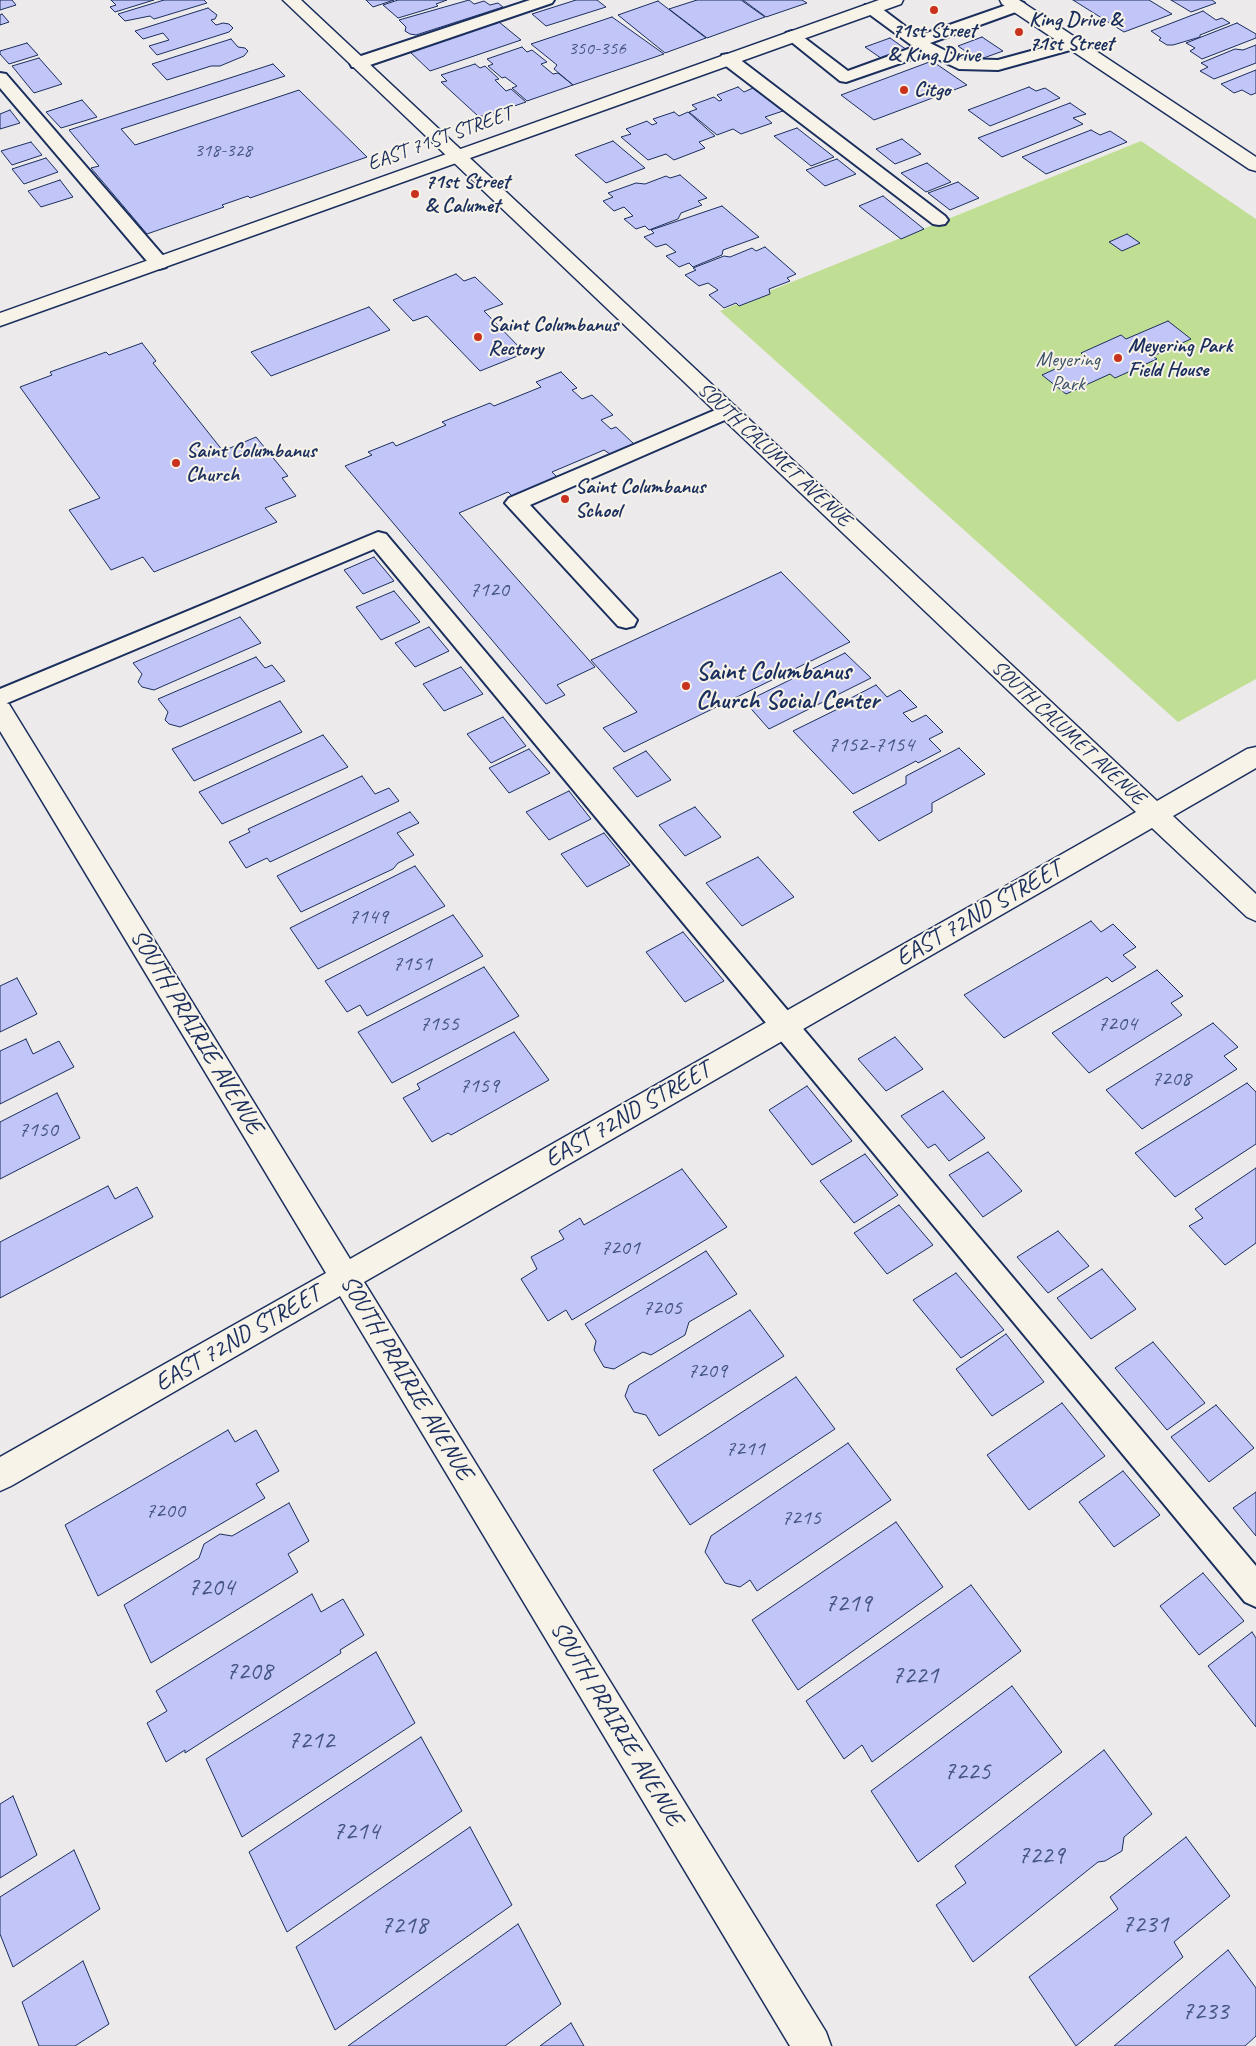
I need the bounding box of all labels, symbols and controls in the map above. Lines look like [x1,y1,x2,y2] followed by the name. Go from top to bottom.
[928,4,940,16] marker: 71st Street & King Drive
[1029,7,1122,57] place label: King Drive & 71st Street
[888,18,980,68] place label: 71st Street & King Drive
[1013,26,1025,38] marker: King Drive & 71st Street
[568,38,626,60] house number: 350-356
[914,77,950,103] place label: Citgo
[898,84,910,96] marker: Citgo
[364,101,516,177] street label: EAST 71ST STREET
[194,140,252,162] house number: 318-328
[425,169,510,219] place label: 71st Street & Calumet
[409,188,421,200] marker: 71st Street & Calumet
[488,312,618,362] place label: Saint Columbanus Rectory
[472,331,484,343] marker: Saint Columbanus Rectory
[1128,333,1232,383] place label: Meyering Park Field House
[1036,347,1100,397] park label: Meyering Park
[1112,352,1124,364] marker: Meyering Park Field House
[692,377,856,533] street label: SOUTH CALUMET AVENUE
[186,438,316,488] place label: Saint Columbanus Church
[170,457,182,469] marker: Saint Columbanus Church
[575,474,705,524] place label: Saint Columbanus School
[559,493,571,505] marker: Saint Columbanus School
[469,577,509,603] house number: 7120
[986,655,1150,811] street label: SOUTH CALUMET AVENUE
[696,657,879,716] place label: Saint Columbanus Church Social Center
[680,680,692,692] marker: Saint Columbanus Church Social Center
[828,732,914,758] house number: 7152-7154
[891,854,1067,974] street label: EAST 72ND STREET
[348,904,388,930] house number: 7149
[123,924,269,1140] street label: SOUTH PRAIRIE AVENUE
[392,951,432,977] house number: 7151
[419,1011,459,1037] house number: 7155
[1097,1011,1137,1037] house number: 7204
[540,1055,716,1175] street label: EAST 72ND STREET
[1151,1066,1191,1092] house number: 7208
[459,1073,499,1099] house number: 7159
[18,1117,58,1143] house number: 7150
[600,1235,640,1261] house number: 7201
[333,1270,479,1486] street label: SOUTH PRAIRIE AVENUE
[150,1279,326,1399] street label: EAST 72ND STREET
[642,1295,682,1321] house number: 7205
[687,1358,727,1384] house number: 7209
[725,1436,765,1462] house number: 7211
[145,1498,185,1524] house number: 7200
[781,1505,821,1531] house number: 7215
[188,1572,234,1604] house number: 7204
[825,1588,871,1620] house number: 7219
[543,1616,689,1832] street label: SOUTH PRAIRIE AVENUE
[226,1656,272,1688] house number: 7208
[892,1660,938,1692] house number: 7221
[288,1725,334,1757] house number: 7212
[944,1756,990,1788] house number: 7225
[333,1816,379,1848] house number: 7214
[1018,1840,1064,1872] house number: 7229
[1122,1909,1168,1941] house number: 7231
[381,1910,427,1942] house number: 7218
[1182,1996,1228,2028] house number: 7233

